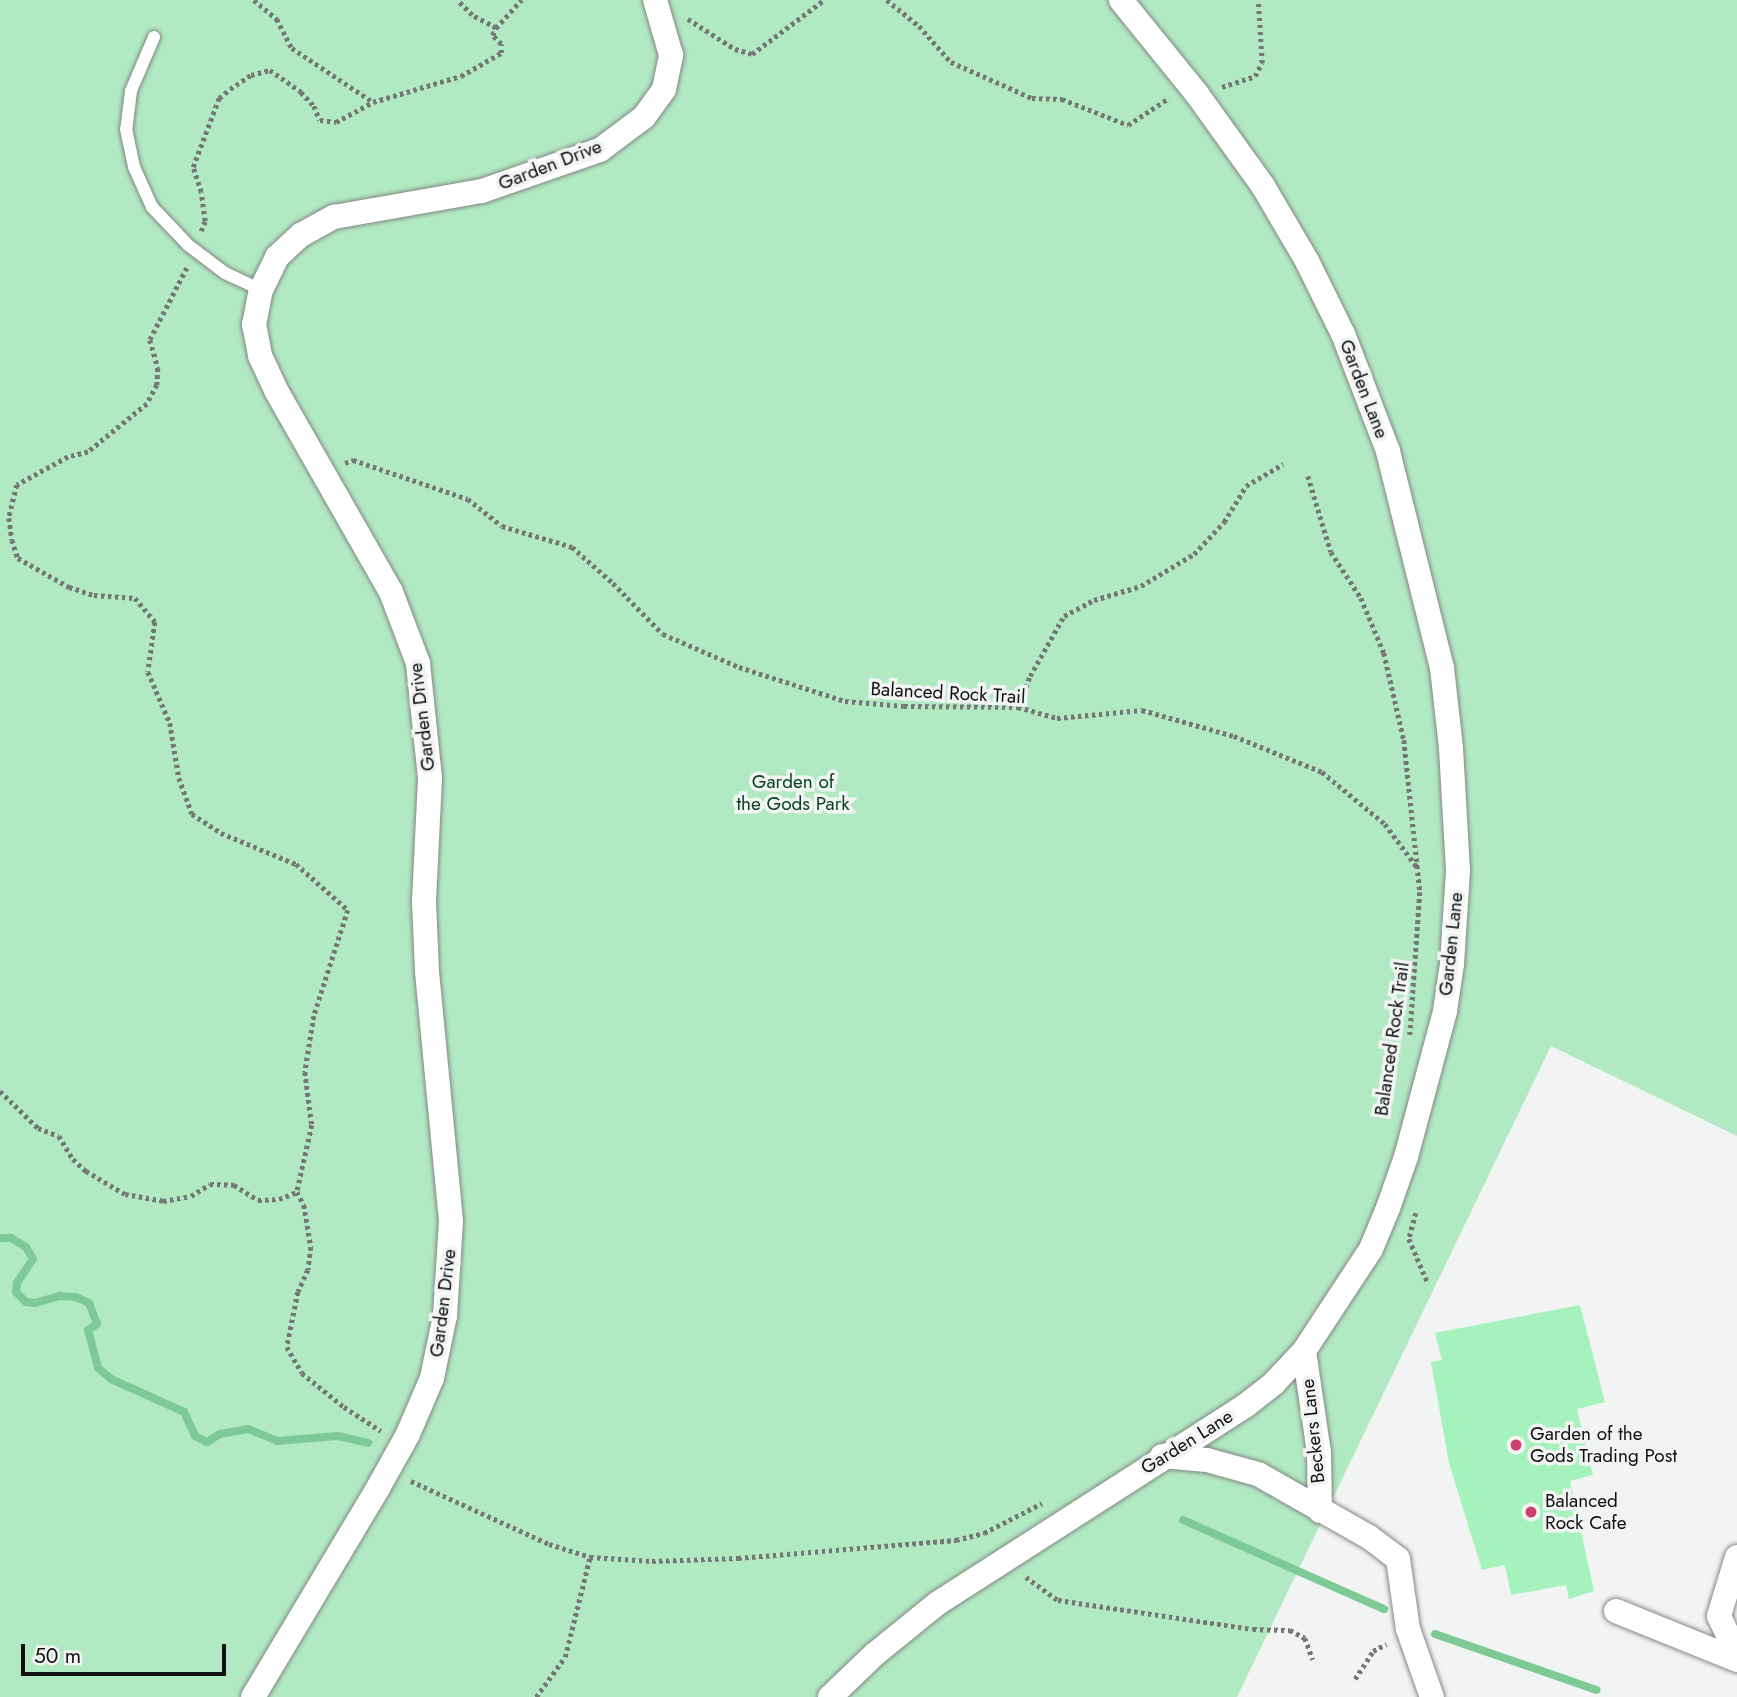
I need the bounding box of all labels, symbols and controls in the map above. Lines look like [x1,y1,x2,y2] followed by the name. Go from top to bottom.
[495,135,605,195] street label: Garden Drive
[1335,336,1393,442] street label: Garden Lane
[404,662,440,772] street label: Garden Drive
[870,678,1026,708] street label: Balanced Rock Trail
[736,771,850,815] park label: Garden of the Gods Park
[1434,891,1468,997] street label: Garden Lane
[1370,961,1414,1117] street label: Balanced Rock Trail
[425,1248,461,1358] street label: Garden Drive
[1296,1378,1330,1484] street label: Beckers Lane
[1137,1405,1237,1479] street label: Garden Lane
[1530,1423,1677,1467] place label: Garden of the Gods Trading Post
[1508,1437,1524,1453] marker: Garden of the Gods Trading Post
[1545,1490,1627,1534] place label: Balanced Rock Cafe
[1523,1504,1539,1520] marker: Balanced Rock Cafe
[24,1630,229,1674] scale bar
[34,1641,81,1671] text: 50 m

